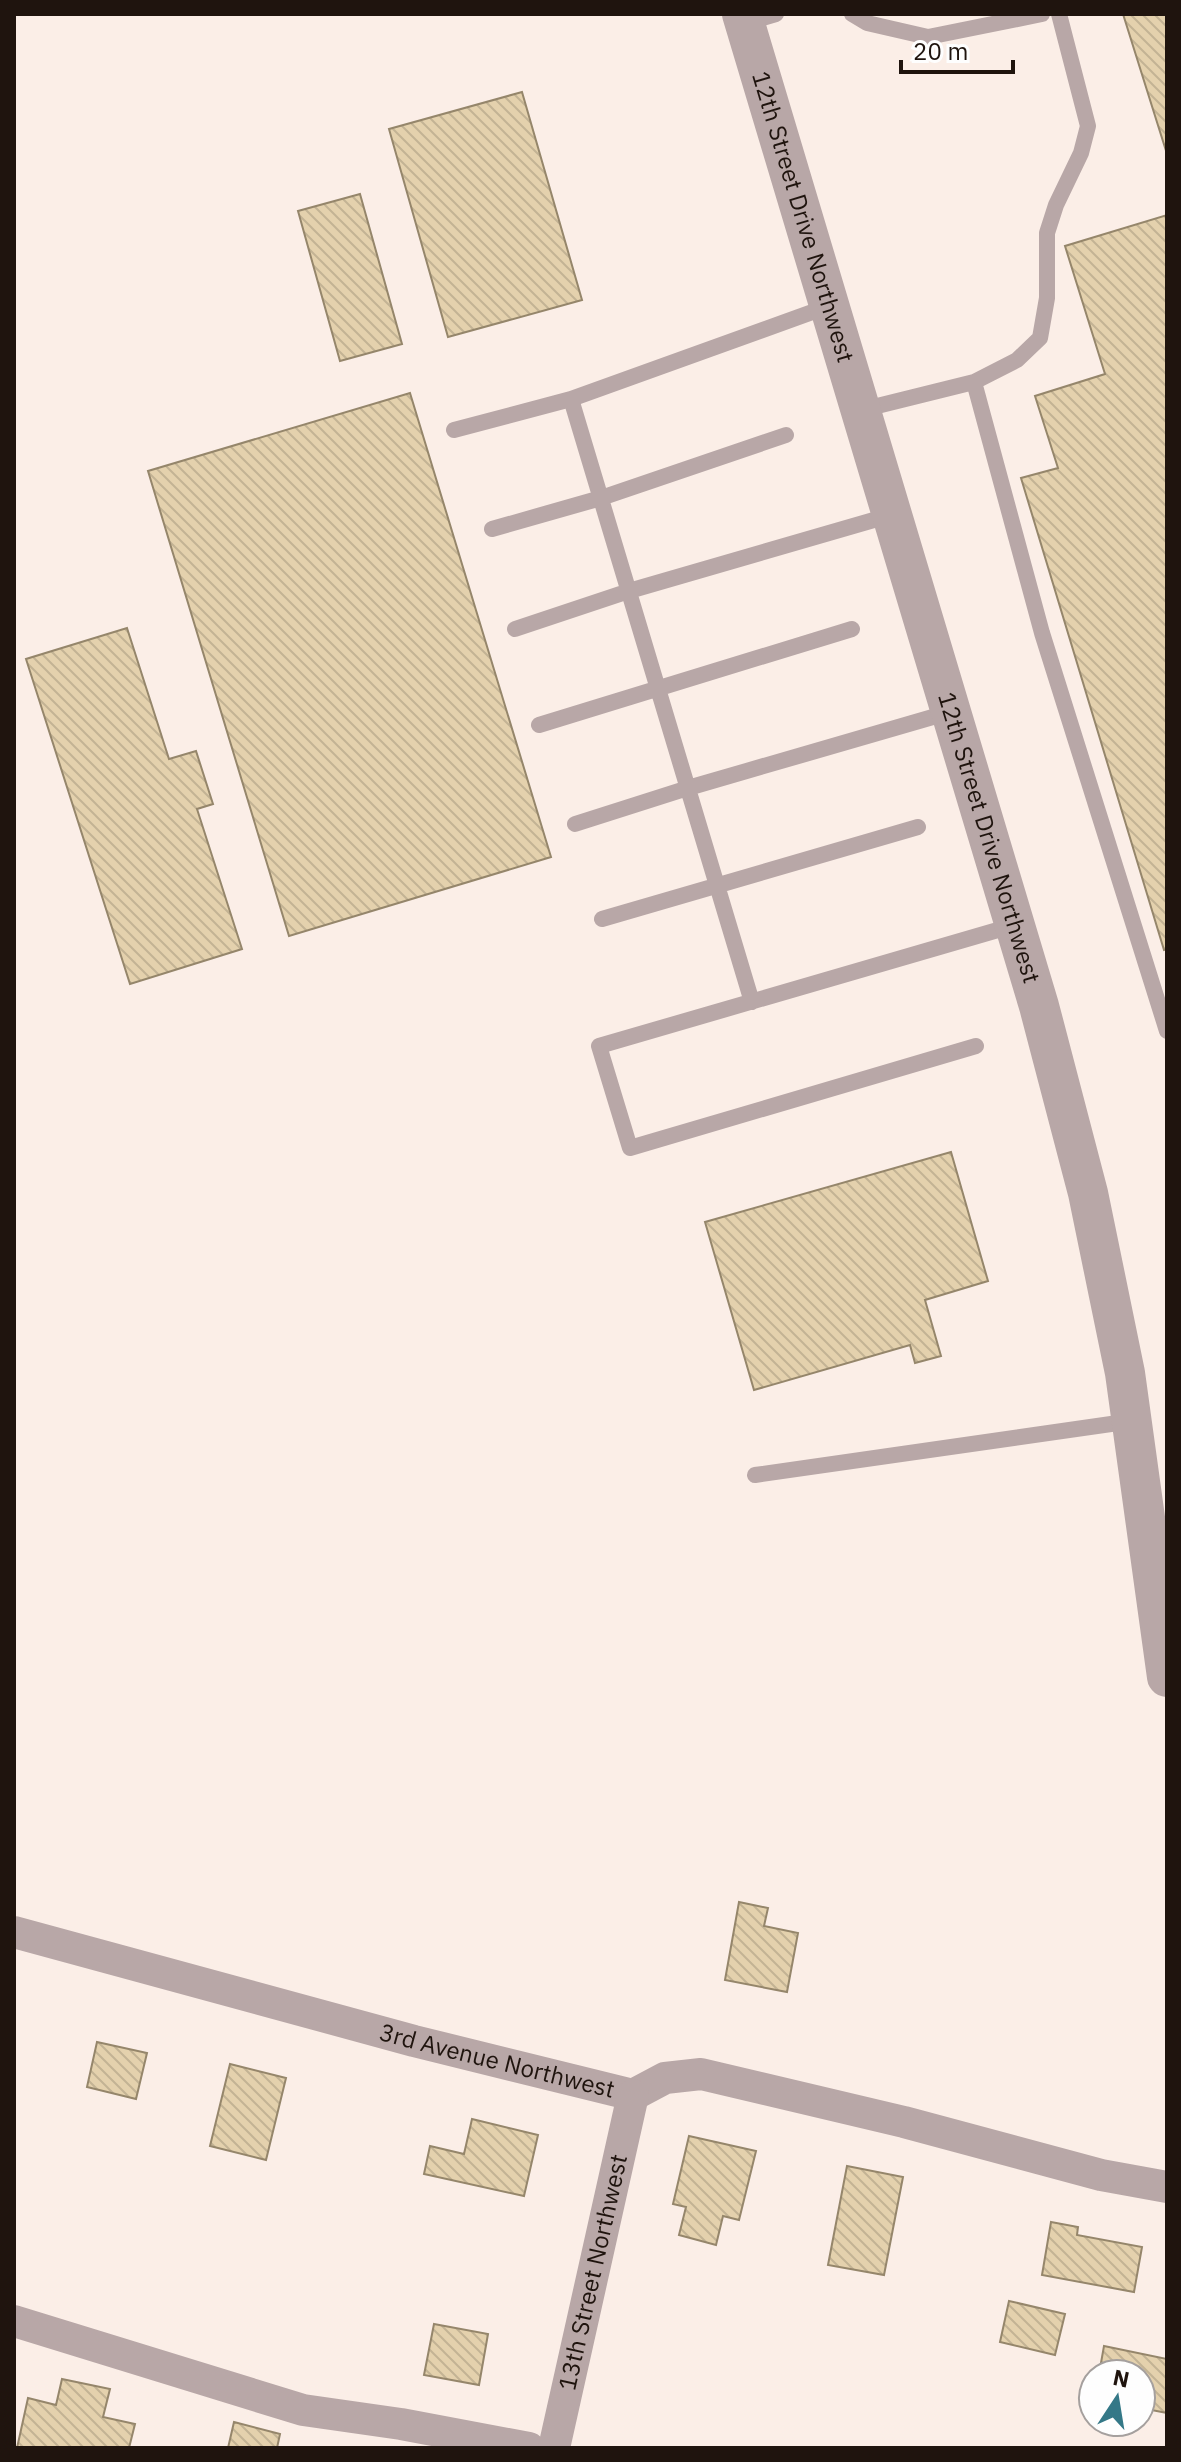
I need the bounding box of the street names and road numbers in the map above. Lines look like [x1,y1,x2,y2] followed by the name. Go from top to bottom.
[745,67,862,366] street label: 12th Street Drive Northwest
[931,688,1048,987] street label: 12th Street Drive Northwest
[376,2015,618,2105] street label: 3rd Avenue Northwest
[550,2151,634,2393] street label: 13th Street Northwest

